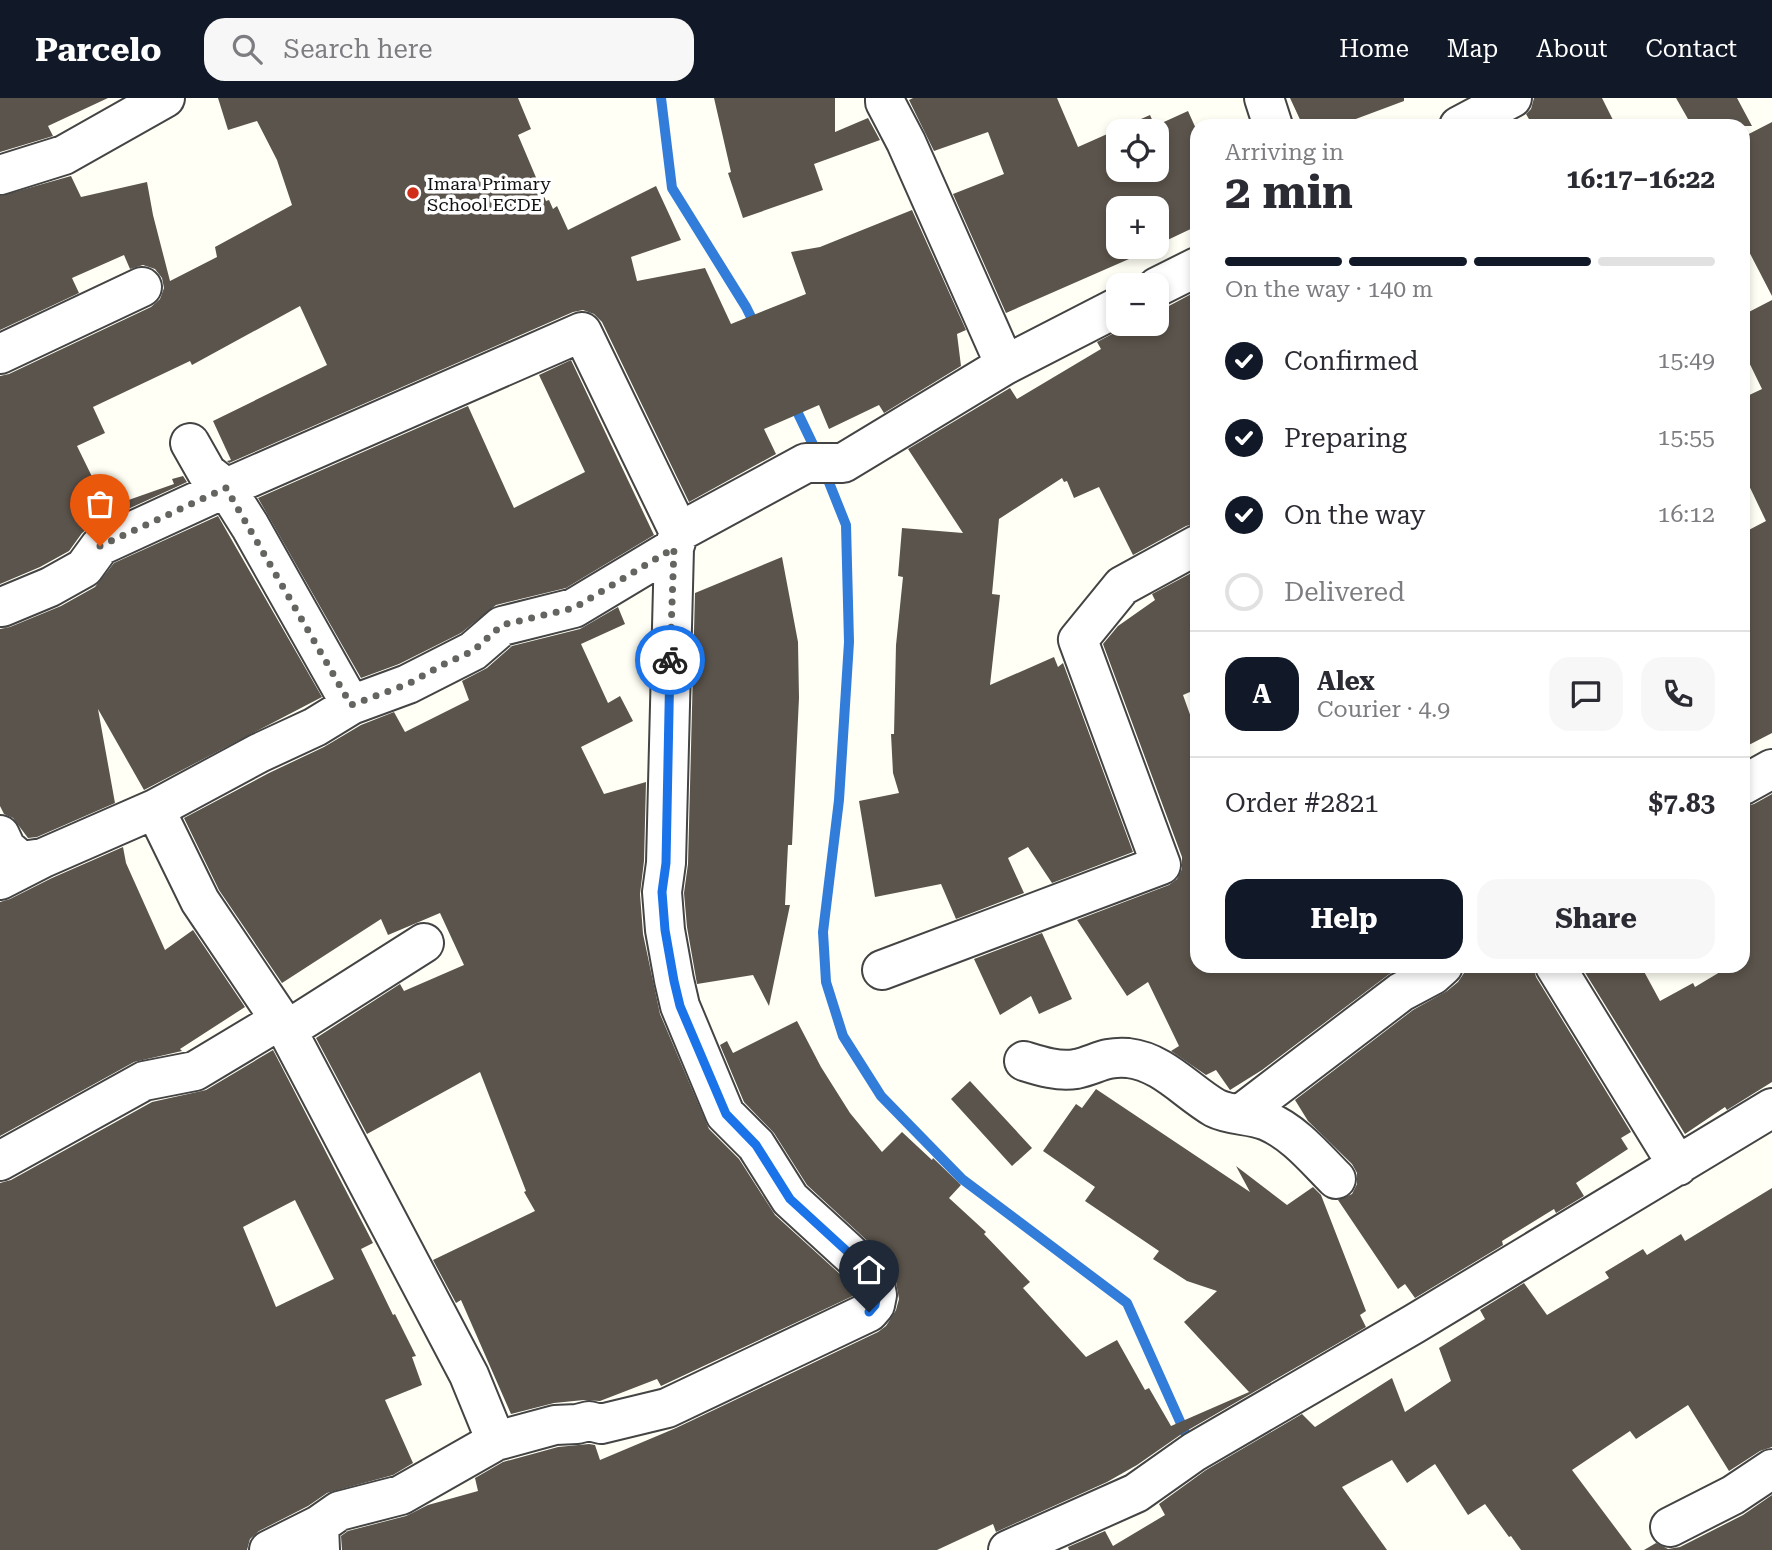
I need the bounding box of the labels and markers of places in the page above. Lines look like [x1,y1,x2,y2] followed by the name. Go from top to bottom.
[427,173,551,215] place label: Imara Primary School ECDE
[405,185,421,201] marker: Imara Primary School ECDE
[70,474,130,546] pin
[839,1240,899,1312] pin

